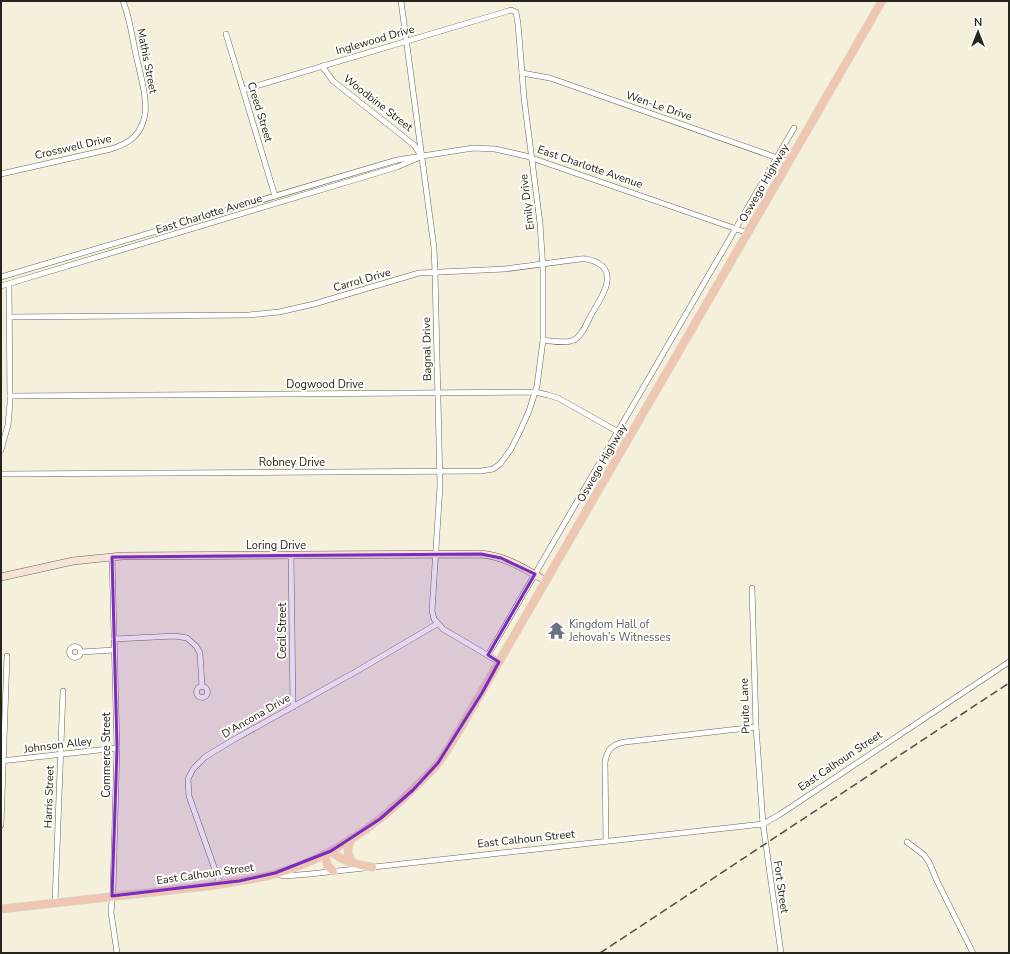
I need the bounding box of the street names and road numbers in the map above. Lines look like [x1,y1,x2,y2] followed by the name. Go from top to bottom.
[334,22,416,58] street label: Inglewood Drive
[133,27,161,95] street label: Mathis Street
[340,71,416,135] street label: Woodbine Street
[244,80,276,144] street label: Creed Street
[624,88,694,124] street label: Wen-Le Drive
[33,131,113,163] street label: Crosswell Drive
[735,141,793,225] street label: Oswego Highway
[535,142,645,192] street label: East Charlotte Avenue
[516,173,538,231] street label: Emily Drive
[154,191,264,237] street label: East Charlotte Avenue
[332,265,393,295] street label: Carrol Drive
[419,317,435,381] street label: Bagnal Drive
[286,377,364,392] street label: Dogwood Drive
[573,421,631,505] street label: Oswego Highway
[259,455,325,470] street label: Robney Drive
[246,538,306,553] street label: Loring Drive
[275,603,290,659] street label: Cecil Street
[737,678,753,734] street label: Pruite Lane
[219,690,293,742] street label: D'Ancona Drive
[99,712,114,798] street label: Commerce Street
[795,727,885,795] street label: East Calhoun Street
[22,733,93,757] street label: Johnson Alley
[40,765,58,829] street label: Harris Street
[476,826,576,852] street label: East Calhoun Street
[155,860,255,888] street label: East Calhoun Street
[770,860,792,914] street label: Fort Street

